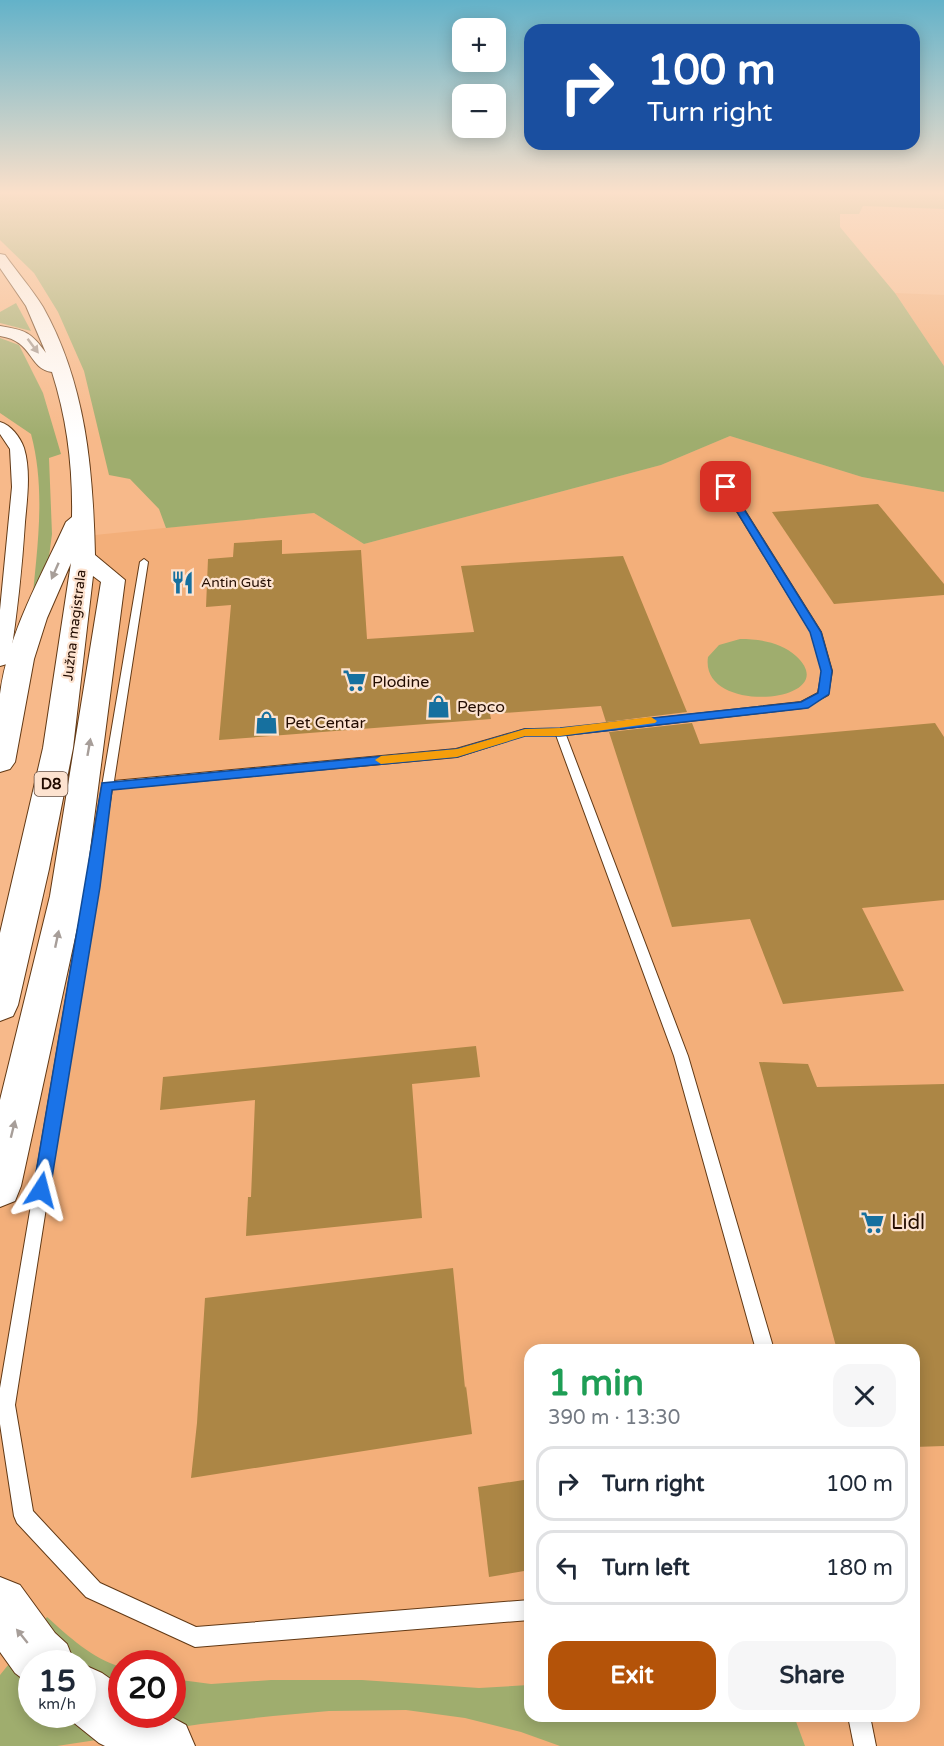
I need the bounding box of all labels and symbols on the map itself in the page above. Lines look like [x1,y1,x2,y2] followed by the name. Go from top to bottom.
[27,338,39,354] one-way arrow
[700,461,751,512] pin
[50,562,60,580] one-way arrow
[59,569,90,682] street label: Južna magistrala
[170,569,196,595] restaurant icon: Antin Gušt
[201,574,273,591] place label: Antin Gušt
[341,668,367,694] supermarket icon: Plodine
[372,672,429,692] place label: Plodine
[426,693,452,719] shop icon: Pepco
[457,697,505,717] place label: Pepco
[254,709,280,735] shop icon: Pet Centar
[285,713,366,733] place label: Pet Centar
[85,737,94,756] one-way arrow
[34,772,68,796] road number: D8
[53,930,63,948] one-way arrow
[9,1119,18,1138] one-way arrow
[9,1158,73,1222] position arrow
[860,1209,886,1235] supermarket icon: Lidl
[891,1211,925,1235] place label: Lidl
[15,1628,28,1644] one-way arrow
[108,1650,186,1728] speed limit sign: 20

